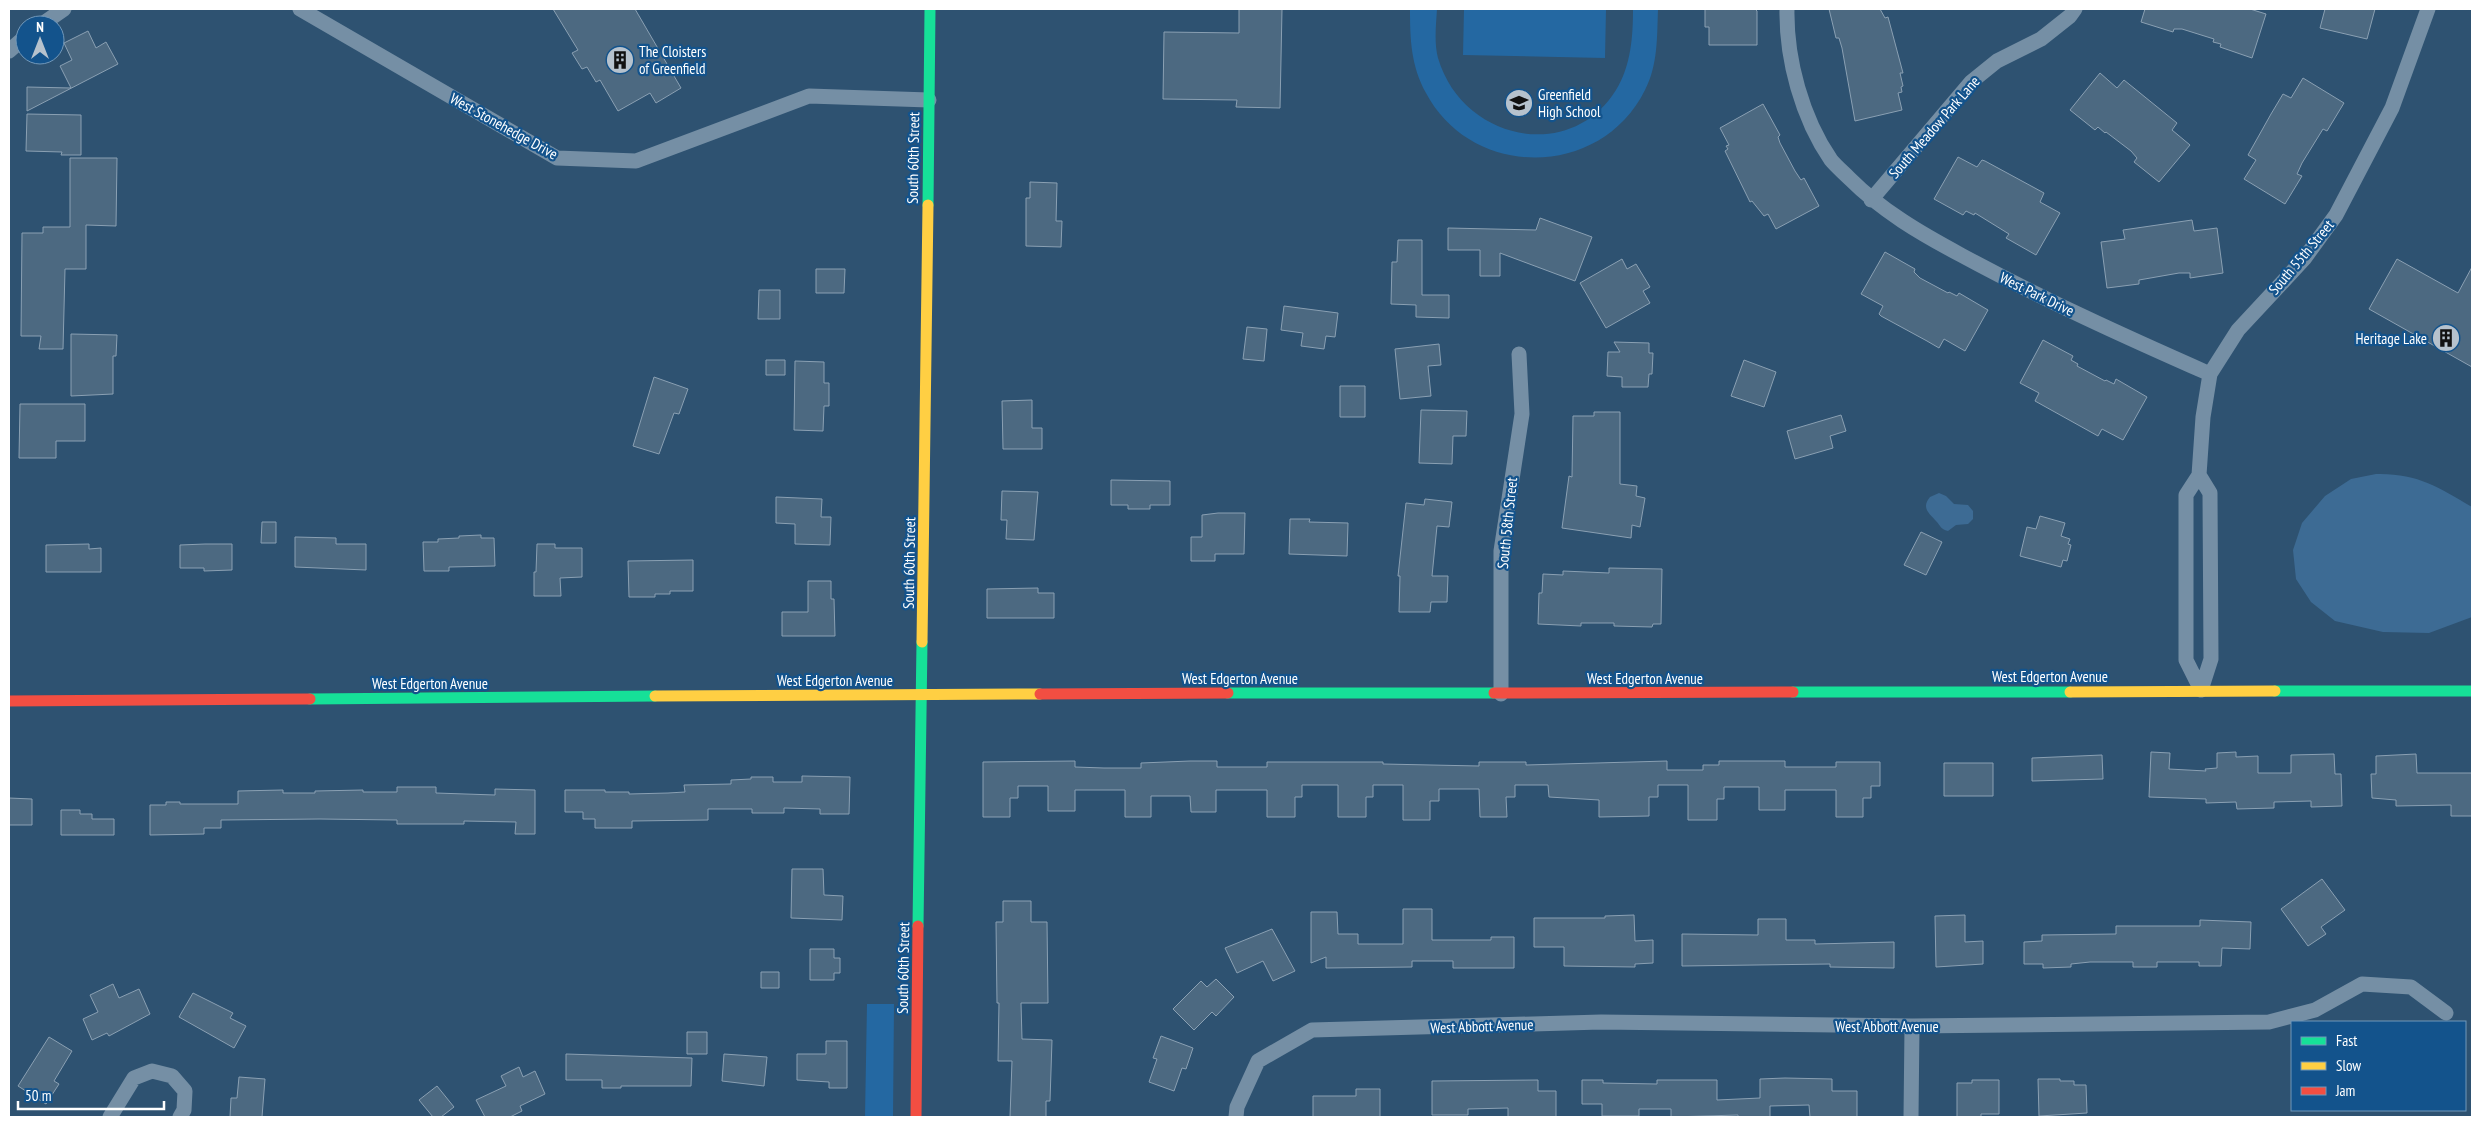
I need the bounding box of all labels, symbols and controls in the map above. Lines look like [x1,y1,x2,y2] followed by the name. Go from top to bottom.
[15,15,65,65] north arrow
[36,18,44,36] text: N
[639,42,706,78] place label: The Cloisters of Greenfield
[605,45,635,75] building icon: The Cloisters of Greenfield
[1884,72,1984,182] street label: South Meadow Park Lane
[1538,85,1601,121] place label: Greenfield High School
[1504,88,1534,118] school or university icon: Greenfield High School
[447,89,561,163] street label: West Stonehedge Drive
[903,112,923,204] street label: South 60th Street
[2264,216,2338,298] street label: South 55th Street
[1997,268,2077,320] street label: West Park Drive
[2431,323,2461,353] building icon: Heritage Lake
[2356,329,2427,348] place label: Heritage Lake
[1493,476,1521,570] street label: South 58th Street
[899,517,919,609] street label: South 60th Street
[1992,667,2108,686] street label: West Edgerton Avenue
[1182,669,1298,688] street label: West Edgerton Avenue
[1587,669,1703,688] street label: West Edgerton Avenue
[777,671,893,690] street label: West Edgerton Avenue
[372,674,488,693] street label: West Edgerton Avenue
[893,922,913,1014] street label: South 60th Street
[1430,1015,1534,1037] street label: West Abbott Avenue
[1835,1017,1939,1036] street label: West Abbott Avenue
[2291,1021,2466,1111] legend
[2336,1031,2357,1050] text: Fast
[2336,1056,2361,1075] text: Slow
[18,1078,164,1110] scale bar
[2335,1081,2355,1100] text: Jam
[25,1086,51,1105] text: 50 m

